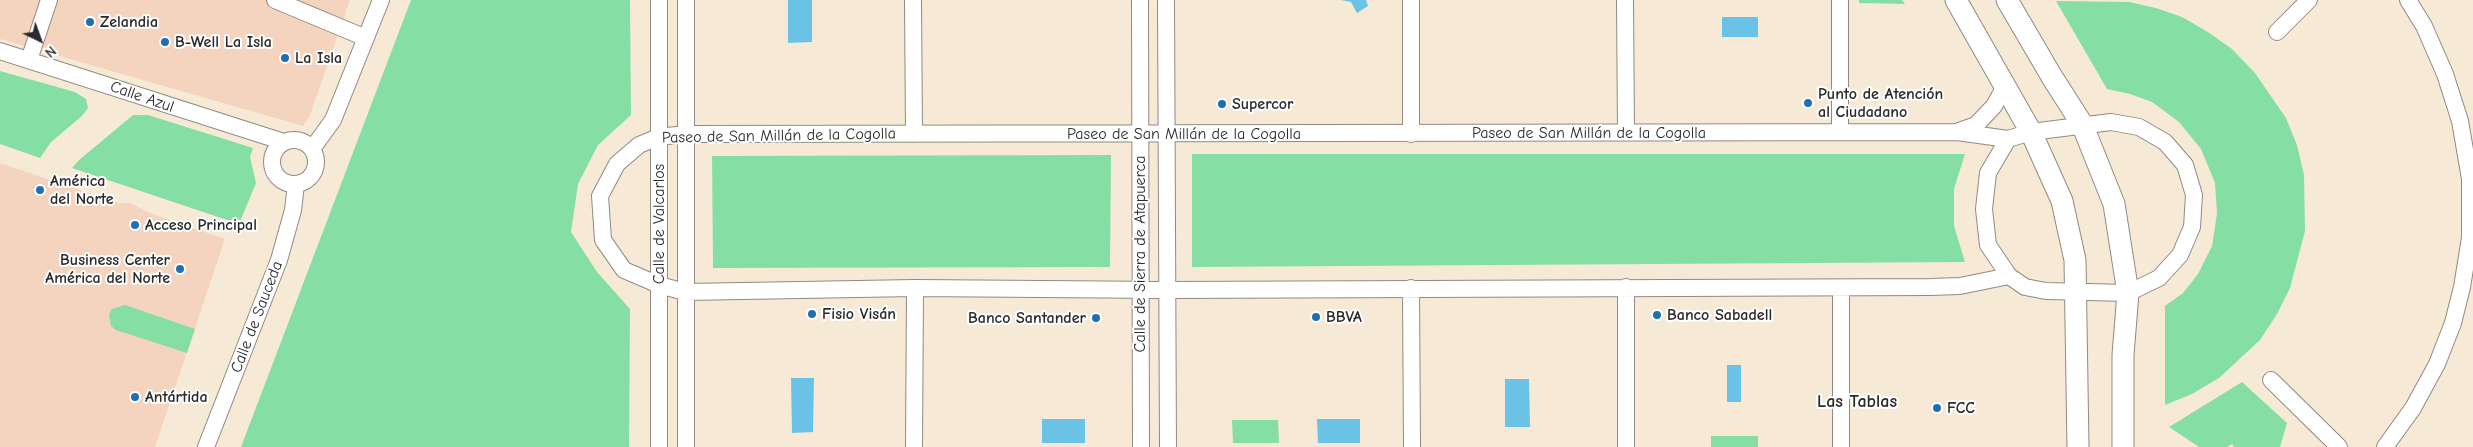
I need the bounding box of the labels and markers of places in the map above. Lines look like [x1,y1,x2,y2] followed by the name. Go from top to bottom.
[100,12,158,32] place label: Zelandia
[84,16,96,28] marker: Zelandia
[175,32,272,52] place label: B-Well La Isla
[159,36,171,48] marker: B-Well La Isla
[295,48,342,68] place label: La Isla
[279,52,291,64] marker: La Isla
[1818,84,1943,122] place label: Punto de Atención al Ciudadano
[1232,94,1293,114] place label: Supercor
[1802,97,1814,109] marker: Punto de Atención al Ciudadano
[1216,98,1228,110] marker: Supercor
[50,171,114,209] place label: América del Norte
[34,184,46,196] marker: América del Norte
[145,215,257,235] place label: Acceso Principal
[129,219,141,231] marker: Acceso Principal
[45,250,170,288] place label: Business Center América del Norte
[174,263,186,275] marker: Business Center América del Norte
[822,304,896,324] place label: Fisio Visán
[1667,305,1772,325] place label: Banco Sabadell
[1326,307,1362,327] place label: BBVA
[806,308,818,320] marker: Fisio Visán
[968,308,1086,328] place label: Banco Santander
[1651,309,1663,321] marker: Banco Sabadell
[1310,311,1322,323] marker: BBVA
[1090,312,1102,324] marker: Banco Santander
[145,387,208,407] place label: Antártida
[129,391,141,403] marker: Antártida
[1947,398,1975,418] place label: FCC
[1931,402,1943,414] marker: FCC

